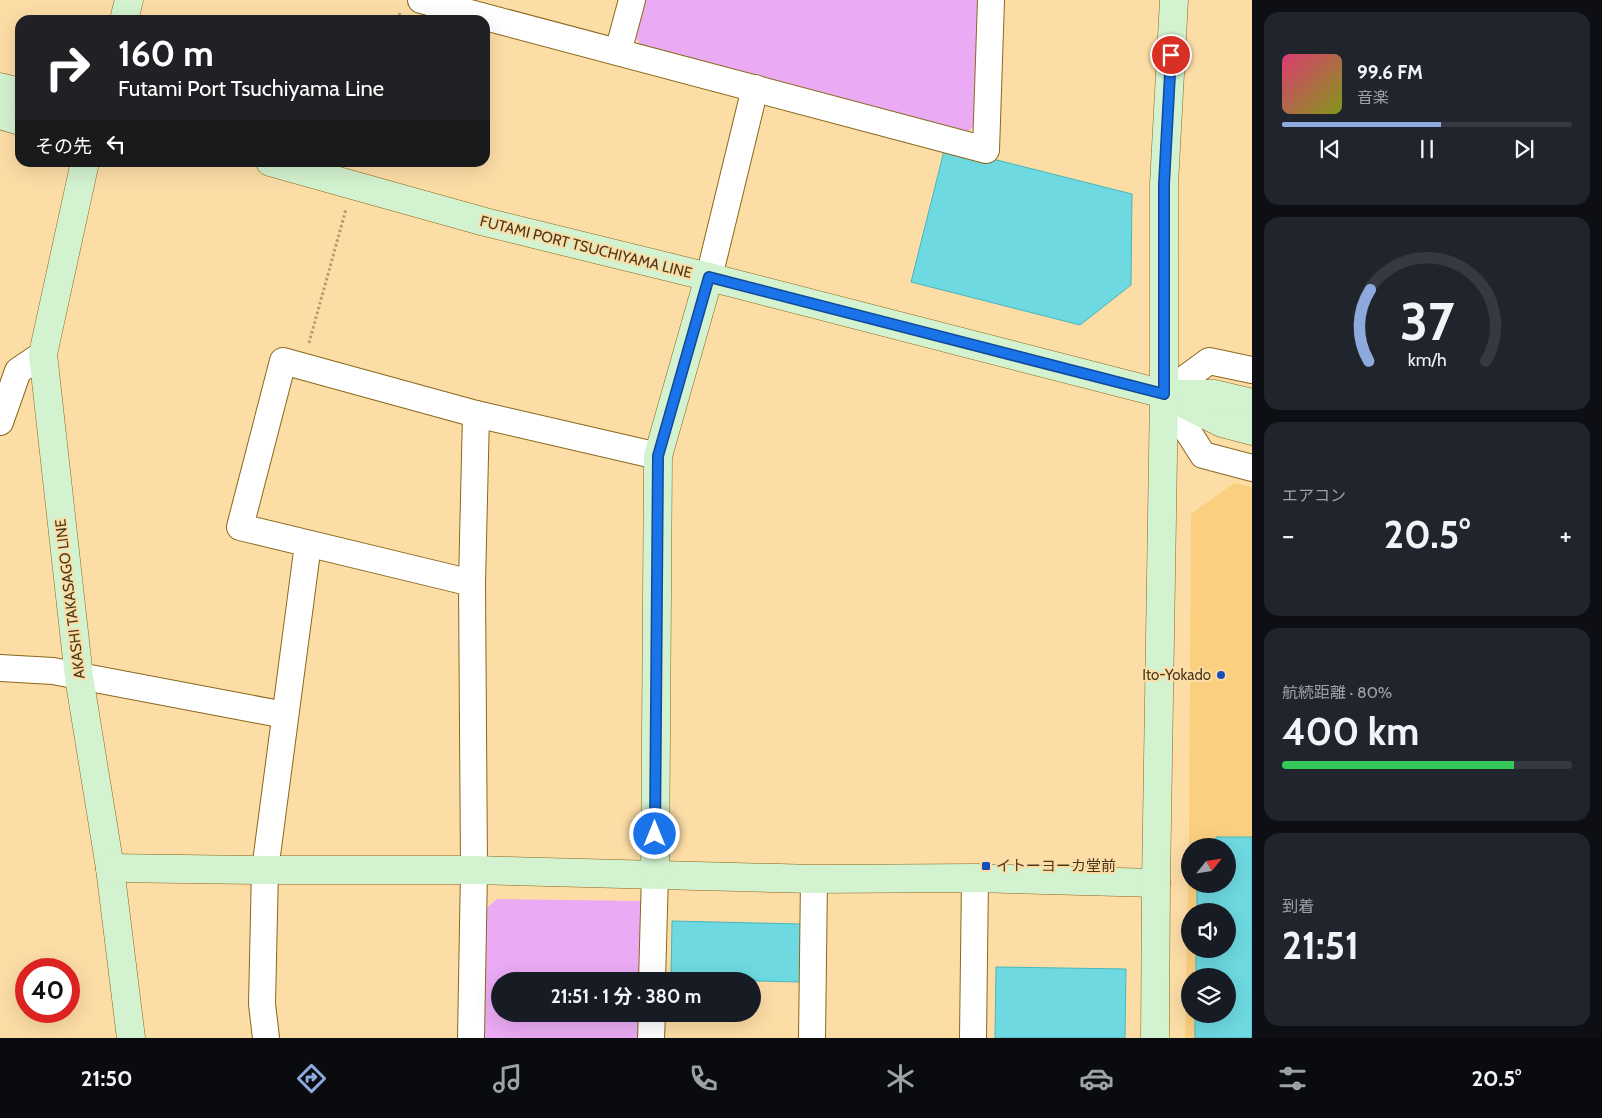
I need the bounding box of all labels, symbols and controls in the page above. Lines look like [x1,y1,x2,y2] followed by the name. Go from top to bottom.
[118,32,214,75] text: 160 m
[1150,34,1192,76] pin
[35,35,100,100] icon: right
[1157,41,1185,69] icon: arrive
[1357,61,1423,84] text: 99.6 FM
[118,75,384,102] text: Futami Port Tsuchiyama Line
[1357,88,1389,107] text: 音楽
[102,130,130,158] icon: left
[35,135,92,158] text: その先
[1316,135,1344,163] icon: previous
[1413,135,1441,163] icon: pause
[1510,135,1538,163] icon: next
[478,212,694,282] street label: FUTAMI PORT TSUCHIYAMA LINE
[1400,290,1455,353] text: 37
[1407,349,1447,370] text: km/h
[1282,486,1346,505] text: エアコン
[1384,511,1470,558] text: 20.5°
[51,518,89,680] street label: AKASHI TAKASAGO LINE
[1282,518,1294,552] text: −
[1560,518,1572,552] text: +
[1142,666,1211,684] place label: Ito-Yokado
[1215,669,1227,681] marker: Ito-Yokado
[1282,683,1392,702] text: 航続距離 · 80%
[1282,708,1419,755] text: 400 km
[628,807,680,859] position arrow
[1181,838,1236,892] north arrow
[1181,838,1236,1023] map controls
[996,857,1116,875] place label: イトーヨーカ堂前
[980,860,992,872] marker: イトーヨーカ堂前
[1282,897,1314,916] text: 到着
[1181,903,1236,958] button: sound
[1282,922,1359,969] text: 21:51
[15,958,80,1023] speed limit sign: 40
[1181,968,1236,1023] button: layers
[551,985,701,1008] text: 21:51 · 1 分 · 380 m
[294,1061,329,1096] icon: directions
[490,1061,525,1096] icon: music
[686,1061,721,1096] icon: phone
[883,1061,918,1096] icon: climate
[1079,1061,1114,1096] icon: car
[1275,1061,1310,1096] icon: filters
[81,1065,133,1092] text: 21:50
[1471,1065,1521,1092] text: 20.5°

